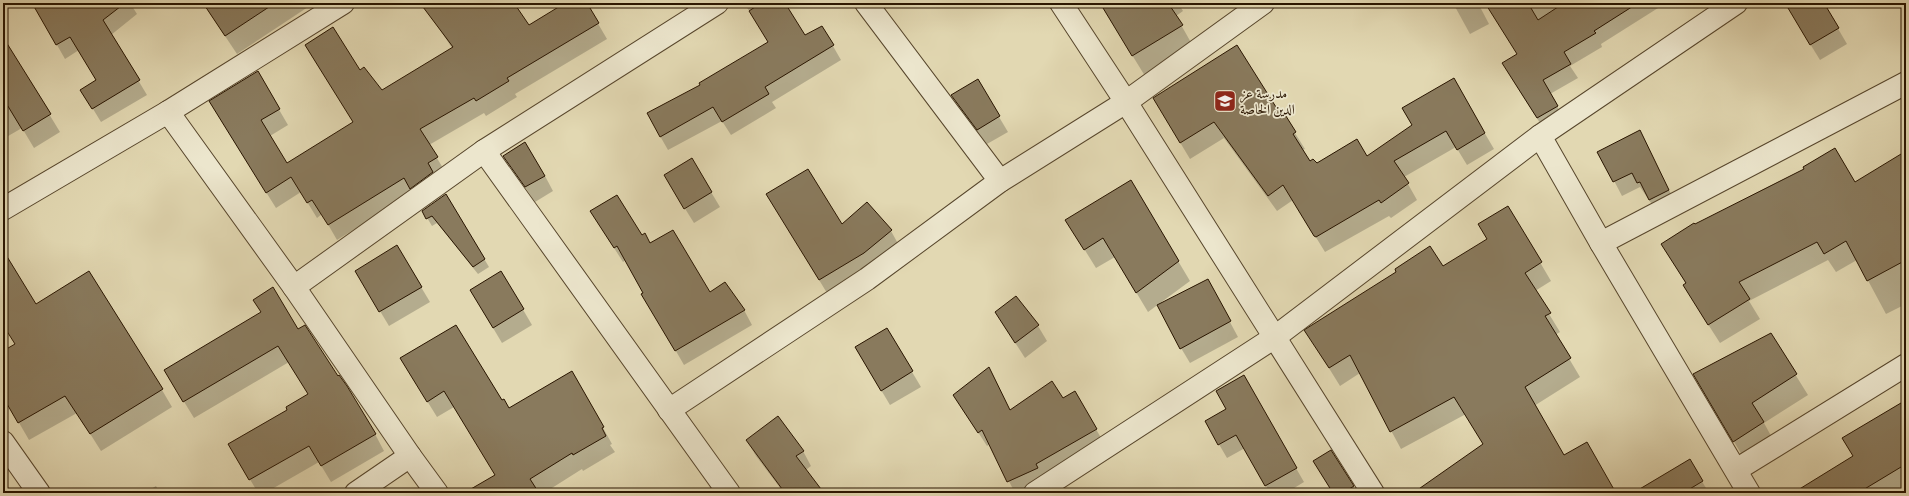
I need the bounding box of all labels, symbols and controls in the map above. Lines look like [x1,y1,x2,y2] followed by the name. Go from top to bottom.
[1240,85,1295,119] place label: مدرسة عز الدين الخاصة
[1212,88,1238,114] school or university icon: مدرسة عز الدين الخاصة

